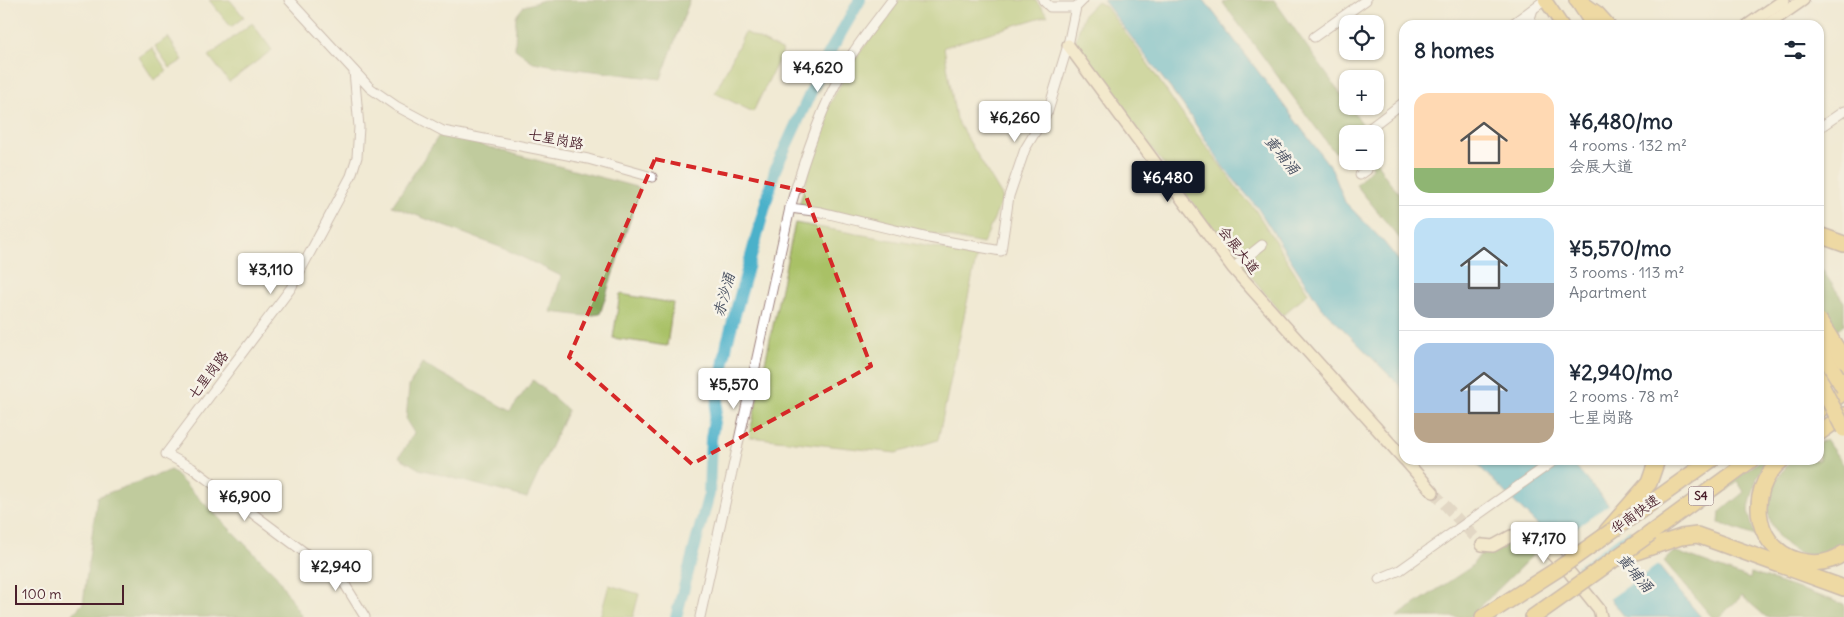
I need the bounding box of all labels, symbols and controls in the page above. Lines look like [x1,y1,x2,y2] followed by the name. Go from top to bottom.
[1339,15,1384,170] map controls
[1339,15,1384,60] button: locate
[1781,36,1809,64] icon: filters
[1414,37,1494,64] text: 8 homes
[777,51,859,93] pin: ¥4,620
[793,57,843,77] text: ¥4,620
[1339,70,1384,115] button: +
[974,100,1056,143] pin: ¥6,260
[990,107,1040,127] text: ¥6,260
[1569,108,1673,135] text: ¥6,480/mo
[1454,113,1514,173] icon: home
[527,125,585,153] street label: 七星岗路
[1339,125,1384,170] button: −
[1261,131,1305,179] water label: 黄埔涌
[1569,135,1687,155] text: 4 rooms · 132 m²
[1569,156,1633,176] text: 会展大道
[1127,160,1209,203] pin: ¥6,480
[1143,167,1193,187] text: ¥6,480
[1215,222,1263,278] street label: 会展大道
[1569,235,1671,262] text: ¥5,570/mo
[1454,238,1514,298] icon: home
[230,252,312,295] pin: ¥3,110
[249,259,293,279] text: ¥3,110
[1569,262,1684,282] text: 3 rooms · 113 m²
[709,270,739,319] water label: 赤沙涌
[1569,282,1647,302] text: Apartment
[184,347,232,403] street label: 七星岗路
[1569,359,1673,386] text: ¥2,940/mo
[1454,363,1514,423] icon: home
[693,368,775,410] pin: ¥5,570
[709,374,759,394] text: ¥5,570
[1569,386,1679,406] text: 2 rooms · 78 m²
[1569,407,1633,427] text: 七星岗路
[204,480,286,522] pin: ¥6,900
[219,486,271,506] text: ¥6,900
[1688,486,1714,506] road number: S4
[1607,490,1663,538] street label: 华南快速
[1503,522,1585,564] pin: ¥7,170
[1522,528,1566,548] text: ¥7,170
[1613,549,1658,597] water label: 黄埔涌
[295,550,377,592] pin: ¥2,940
[311,556,361,576] text: ¥2,940
[15,582,124,605] scale bar
[22,585,62,603] text: 100 m

